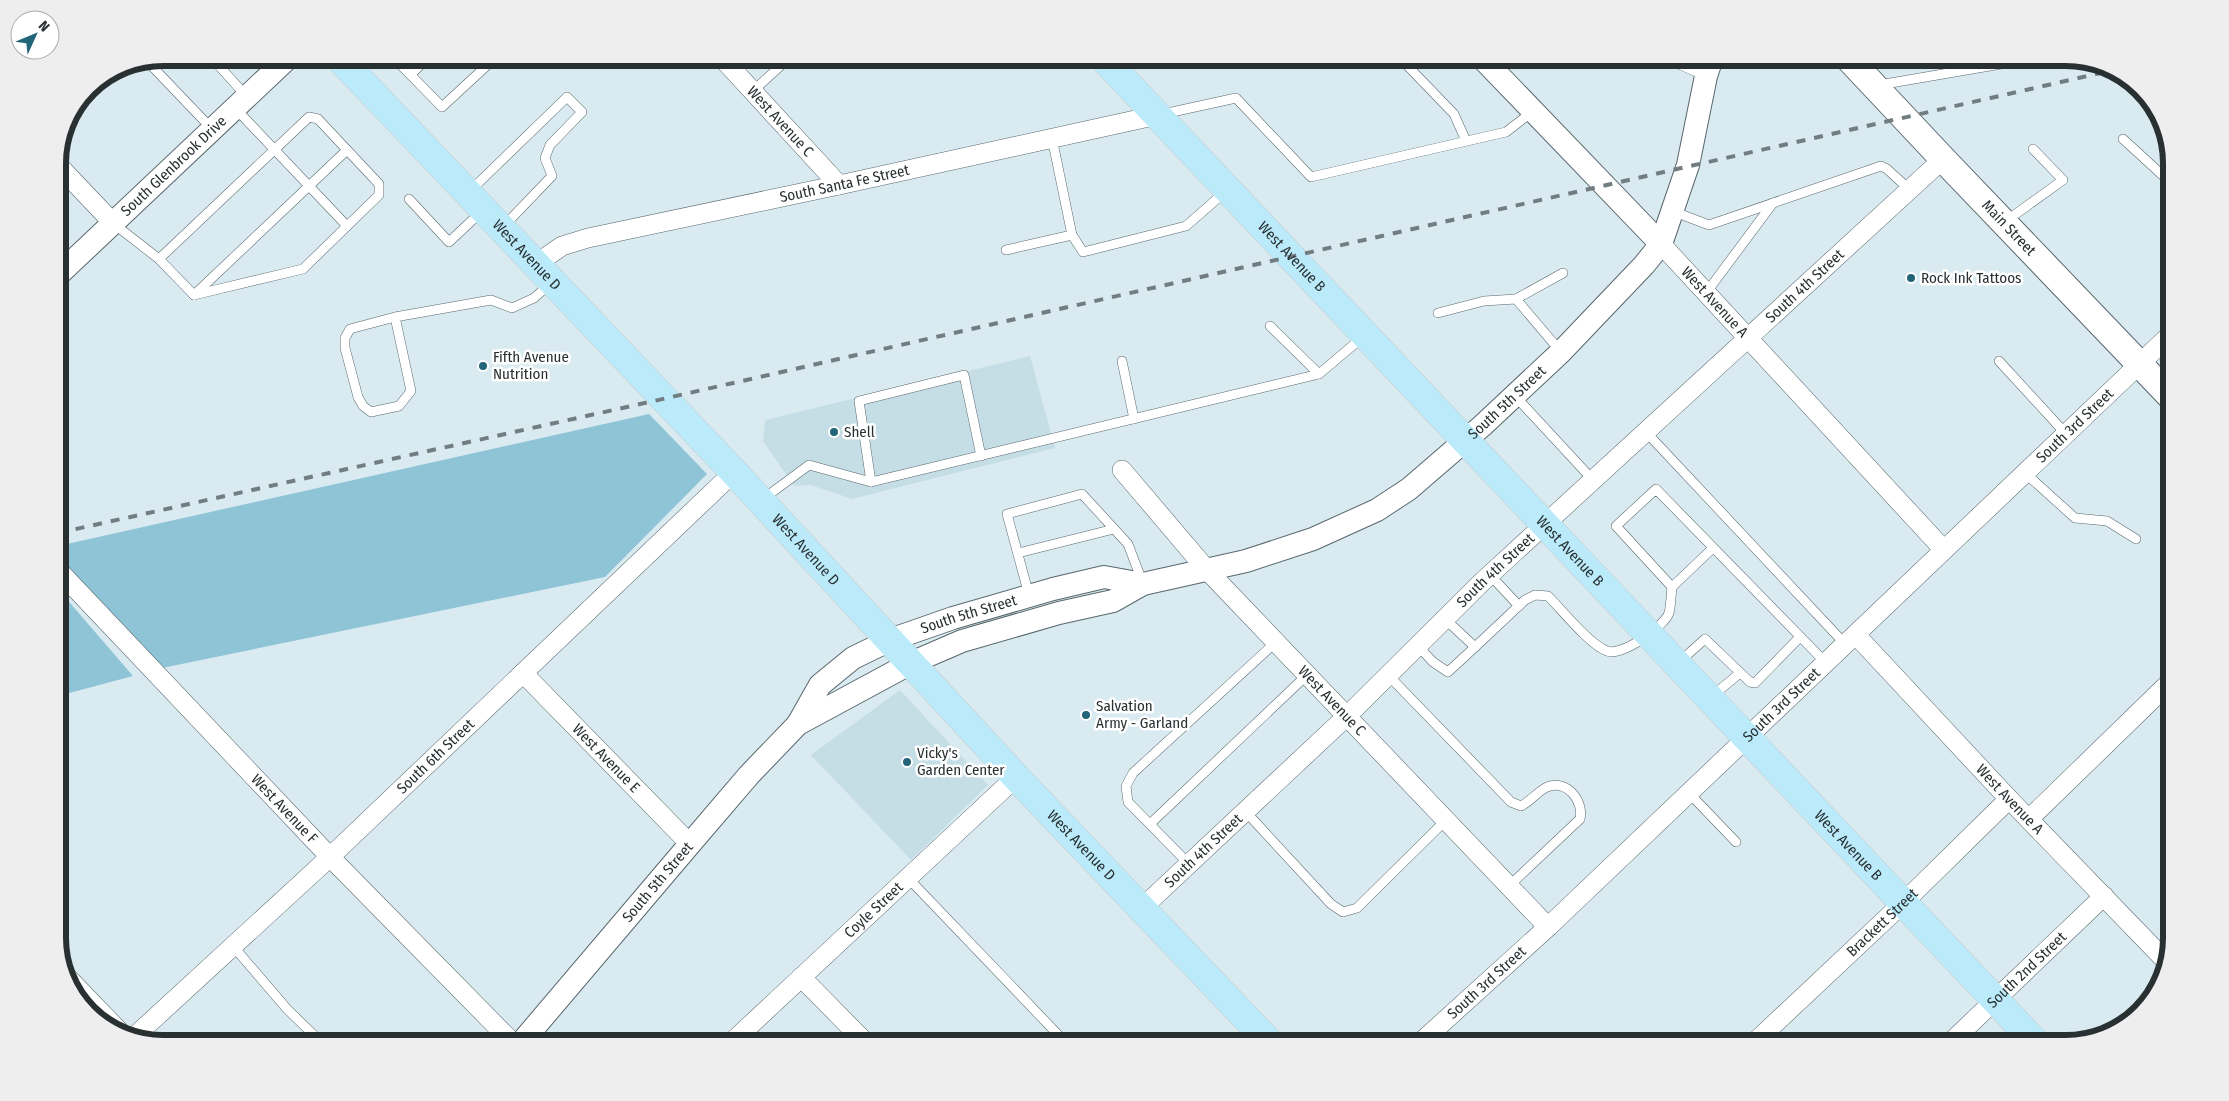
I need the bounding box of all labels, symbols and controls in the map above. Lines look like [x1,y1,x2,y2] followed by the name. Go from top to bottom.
[10,10,60,60] north arrow
[35,17,53,35] text: N
[743,82,818,161] street label: West Avenue C
[117,112,230,220] street label: South Glenbrook Drive
[778,161,911,206] street label: South Santa Fe Street
[1978,196,2040,259] street label: Main Street
[489,216,565,294] street label: West Avenue D
[1254,218,1329,296] street label: West Avenue B
[1762,245,1848,326] street label: South 4th Street
[1678,263,1752,341] street label: West Avenue A
[1921,269,2021,287] place label: Rock Ink Tattoos
[1905,272,1917,284] marker: Rock Ink Tattoos
[493,348,569,383] place label: Fifth Avenue Nutrition
[477,360,489,372] marker: Fifth Avenue Nutrition
[1464,362,1550,443] street label: South 5th Street
[2032,385,2117,466] street label: South 3rd Street
[844,423,875,441] place label: Shell
[828,426,840,438] marker: Shell
[768,510,843,589] street label: West Avenue D
[1532,512,1607,590] street label: West Avenue B
[1453,529,1538,611] street label: South 4th Street
[918,591,1019,638] street label: South 5th Street
[1294,662,1370,740] street label: West Avenue C
[1739,664,1824,746] street label: South 3rd Street
[1096,697,1188,732] place label: Salvation Army - Garland
[1080,709,1092,721] marker: Salvation Army - Garland
[393,715,478,797] street label: South 6th Street
[569,720,644,796] street label: West Avenue E
[917,744,1005,779] place label: Vicky's Garden Center
[901,756,913,768] marker: Vicky's Garden Center
[1972,761,2047,838] street label: West Avenue A
[247,770,322,847] street label: West Avenue F
[1043,806,1119,884] street label: West Avenue D
[1811,806,1886,884] street label: West Avenue B
[1161,810,1246,891] street label: South 4th Street
[618,838,697,926] street label: South 5th Street
[840,878,907,942] street label: Coyle Street
[1843,884,1922,960] street label: Brackett Street
[1983,928,2070,1012] street label: South 2nd Street
[1444,942,1530,1023] street label: South 3rd Street

